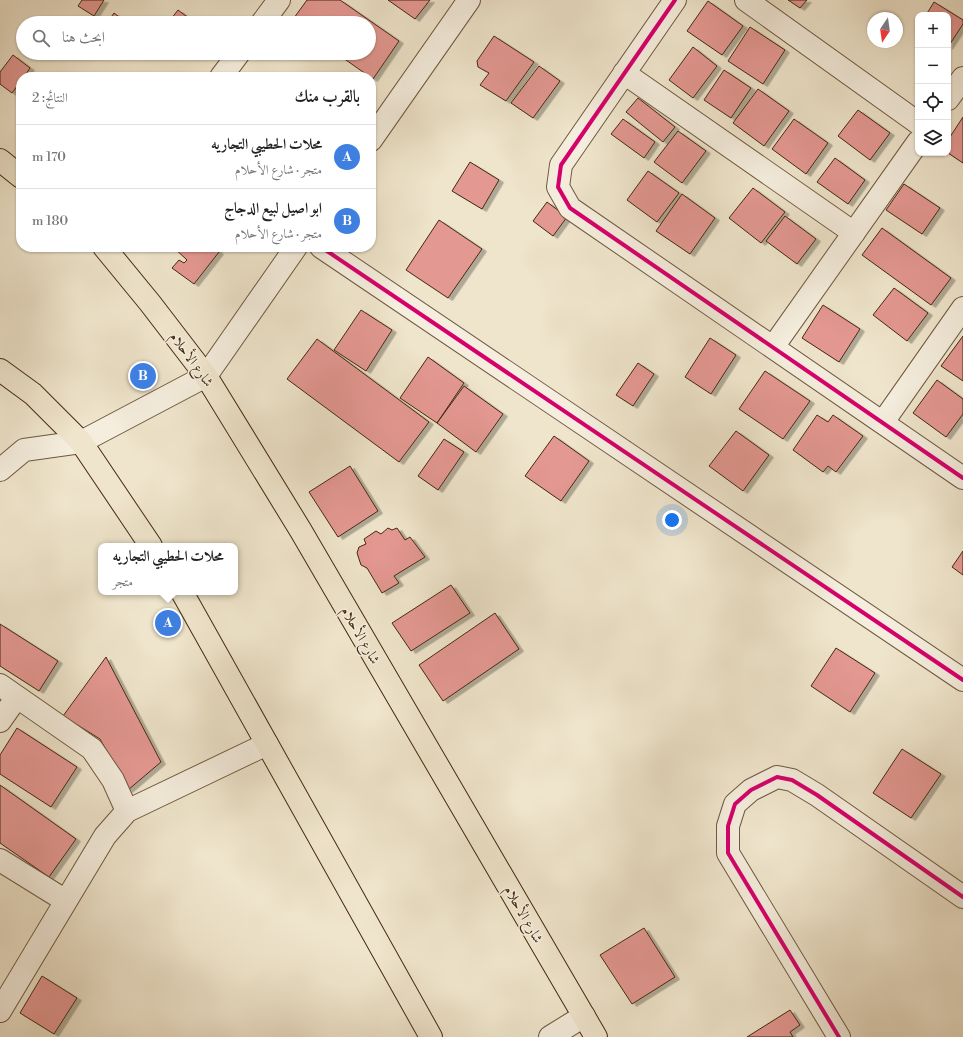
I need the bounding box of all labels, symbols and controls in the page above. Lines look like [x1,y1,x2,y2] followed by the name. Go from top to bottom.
[867,12,903,48] north arrow
[915,12,951,156] map controls
[915,12,951,48] button: +
[16,16,376,60] search box
[30,27,52,49] icon: search
[62,28,105,47] text: ابحث هنا
[915,48,951,84] button: −
[915,84,951,120] button: locate
[294,86,360,108] text: بالقرب منك
[32,90,68,106] text: النتائج: 2
[915,120,951,156] button: layers
[211,135,322,154] text: محلات الحطيبي التجاريه
[32,149,66,165] text: 170 m
[342,149,352,165] text: A
[235,162,322,178] text: متجر · شارع الأحلام
[224,199,322,218] text: ابو اصيل لبيع الدجاج
[32,213,68,229] text: 180 m
[342,213,352,229] text: B
[235,226,322,242] text: متجر · شارع الأحلام
[163,327,219,392] street label: شارع الأحلام
[130,361,156,391] pin: B
[662,510,682,530] your location
[98,543,238,595] popup
[112,547,224,566] text: محلات الحطيبي التجاريه
[112,574,133,590] text: متجر
[334,602,386,669] street label: شارع الأحلام
[155,608,181,638] pin: A
[497,881,549,948] street label: شارع الأحلام

